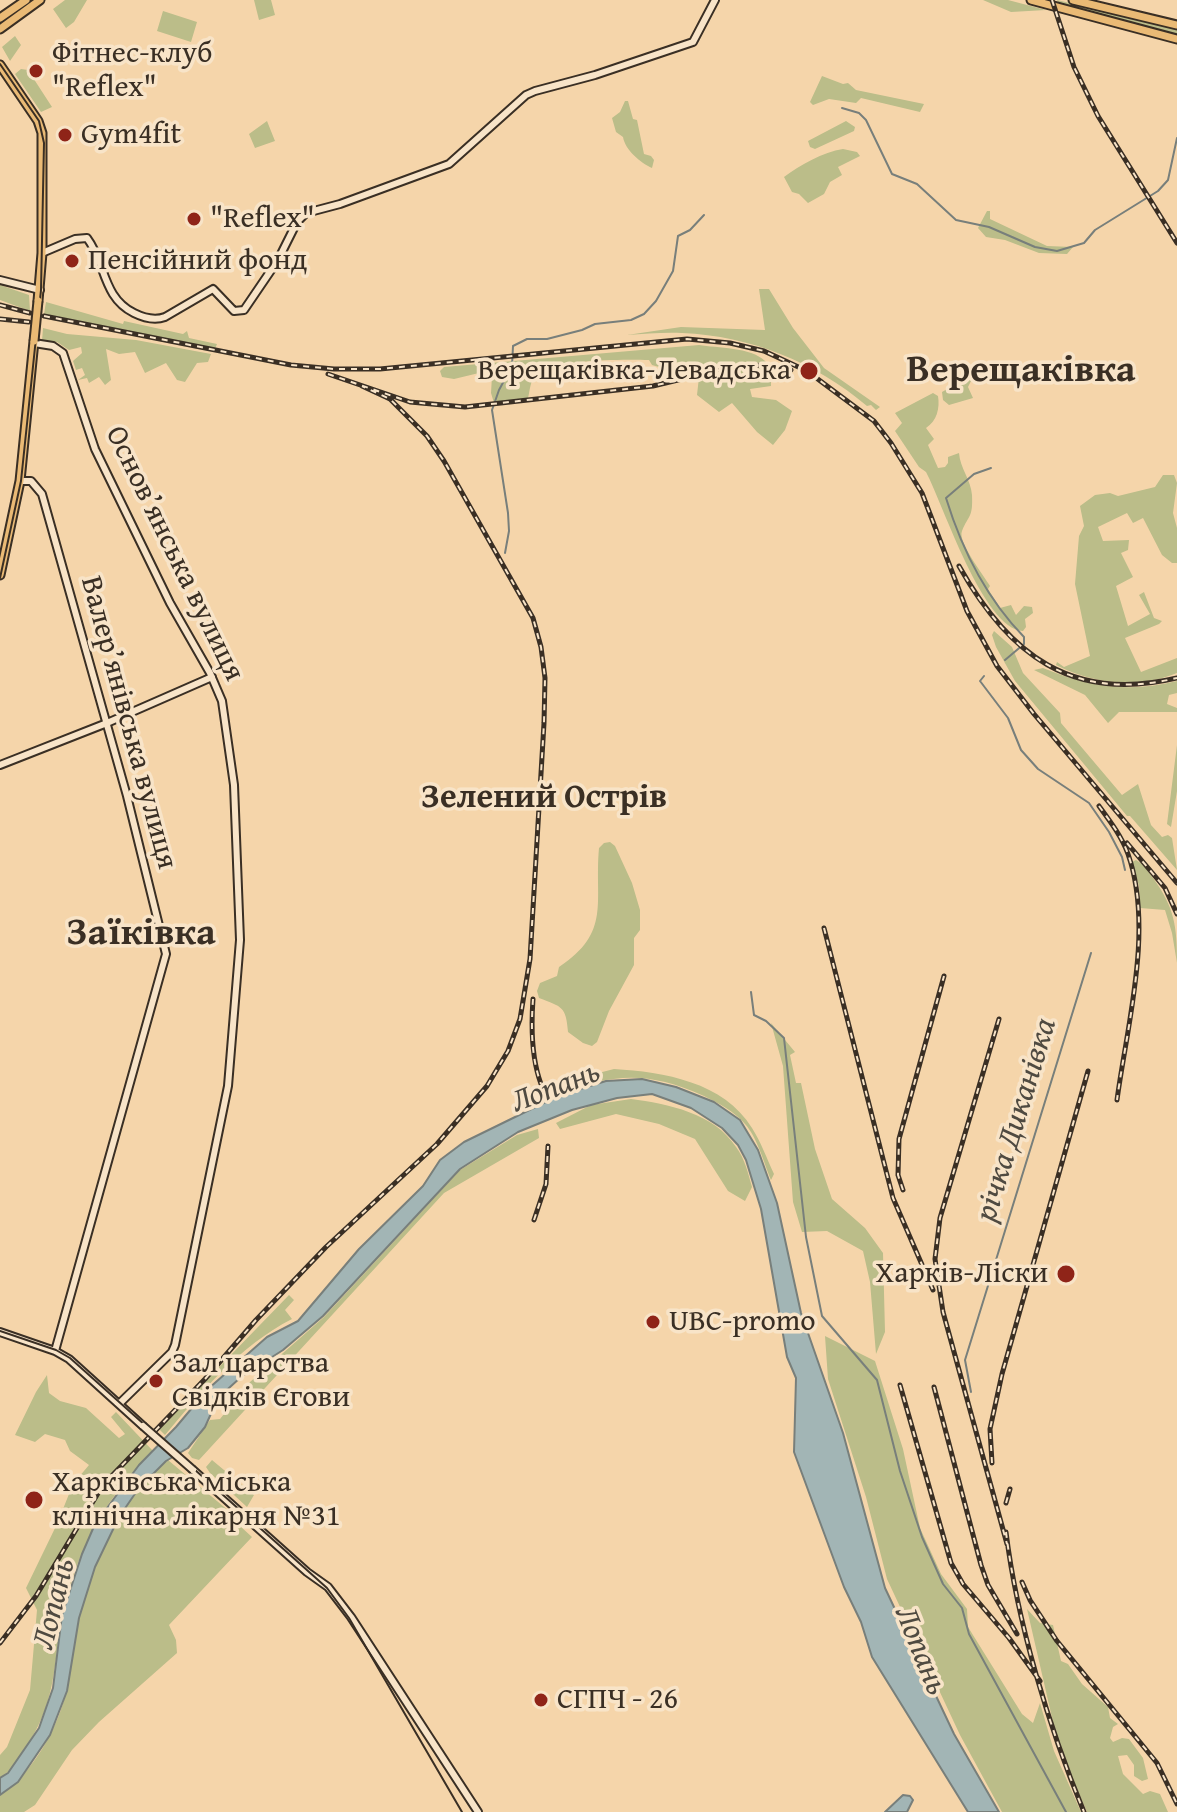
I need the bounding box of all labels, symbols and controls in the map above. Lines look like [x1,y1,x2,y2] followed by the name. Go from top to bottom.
[52,36,212,106] place label: Фітнес-клуб "Reflex"
[27,62,45,80] marker: Фітнес-клуб "Reflex"
[81,117,181,153] place label: Gym4fit
[56,126,74,144] marker: Gym4fit
[210,201,315,237] place label: "Reflex"
[185,210,203,228] marker: "Reflex"
[88,243,307,279] place label: Пенсійний фонд
[63,252,81,270] marker: Пенсійний фонд
[906,348,1136,394] district label: Верещаківка
[477,353,791,389] place label: Верещаківка-Левадська
[798,360,820,382] marker: Верещаківка-Левадська
[97,421,251,687] street label: Основ’янська вулиця
[72,573,184,873] street label: Валер’янівська вулиця
[421,778,667,818] district label: Зелений Острів
[66,911,216,957] district label: Заїківка
[968,1014,1066,1226] water label: річка Диканівка
[506,1053,606,1123] water label: Лопань
[876,1256,1048,1292] place label: Харків-Ліски
[1055,1263,1077,1285] marker: Харків-Ліски
[669,1304,816,1340] place label: UBC-promo
[644,1313,662,1331] marker: UBC-promo
[172,1346,350,1416] place label: Зал царства Свідків Єгови
[147,1372,165,1390] marker: Зал царства Свідків Єгови
[52,1465,340,1536] place label: Харківська міська клінічна лікарня №31
[23,1489,45,1511] marker: Харківська міська клінічна лікарня №31
[25,1554,85,1654] water label: Лопань
[885,1601,955,1701] water label: Лопань
[557,1682,678,1718] place label: СГПЧ - 26
[532,1691,550,1709] marker: СГПЧ - 26

